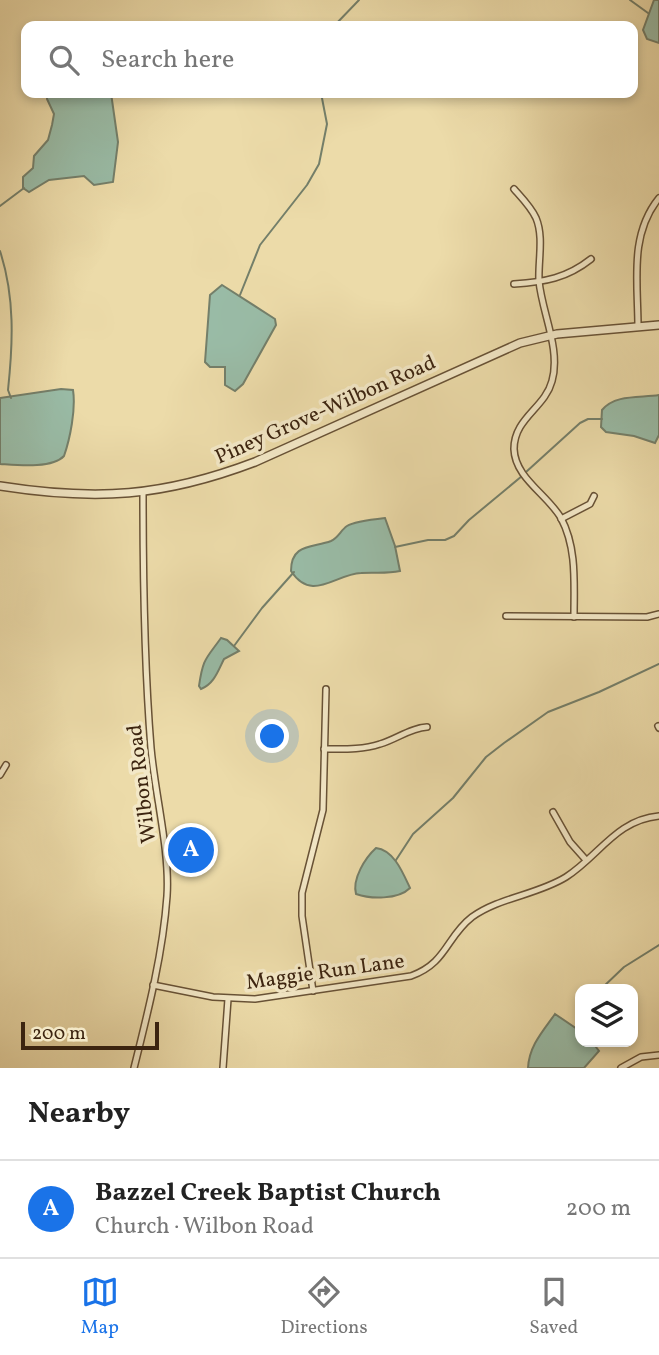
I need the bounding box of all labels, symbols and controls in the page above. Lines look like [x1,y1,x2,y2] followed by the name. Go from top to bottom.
[21,21,638,98] search box
[45,41,83,79] icon: search
[101,42,234,78] text: Search here
[211,349,441,472] street label: Piney Grove-Wilbon Road
[255,719,289,753] your location
[121,723,164,845] street label: Wilbon Road
[168,824,214,876] pin: A
[244,947,406,998] street label: Maggie Run Lane
[575,984,638,1047] map controls
[575,984,638,1047] button: layers
[21,1019,159,1051] scale bar
[32,1021,86,1047] text: 200 m
[28,1093,130,1135] text: Nearby
[95,1175,441,1211] text: Bazzel Creek Baptist Church
[43,1193,59,1225] text: A
[566,1193,631,1225] text: 200 m
[95,1211,314,1243] text: Church · Wilbon Road
[81,1273,119,1341] tab: Map
[281,1273,368,1341] tab: Directions
[529,1273,578,1341] tab: Saved

